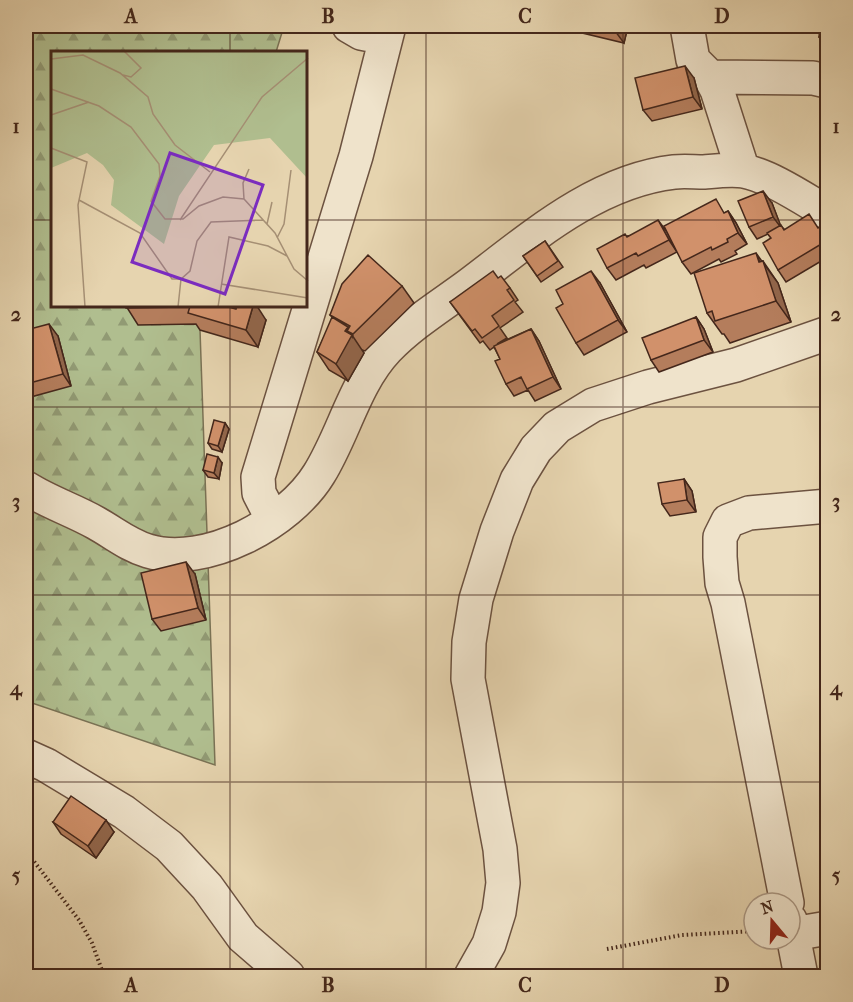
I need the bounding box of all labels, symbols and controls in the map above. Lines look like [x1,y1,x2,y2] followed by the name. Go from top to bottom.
[123,5,139,28] text: A
[321,5,335,28] text: B
[518,5,532,28] text: C
[714,5,730,28] text: D
[51,51,308,308] inset map
[12,115,20,138] text: 1
[832,115,840,138] text: 1
[11,303,21,326] text: 2
[831,303,841,326] text: 2
[12,490,20,513] text: 3
[832,490,840,513] text: 3
[9,677,23,701] text: 4
[829,677,843,701] text: 4
[12,864,21,887] text: 5
[832,864,841,887] text: 5
[742,891,802,951] north arrow
[758,896,777,918] text: N
[123,974,139,997] text: A
[321,974,335,997] text: B
[518,974,532,997] text: C
[714,974,730,997] text: D

